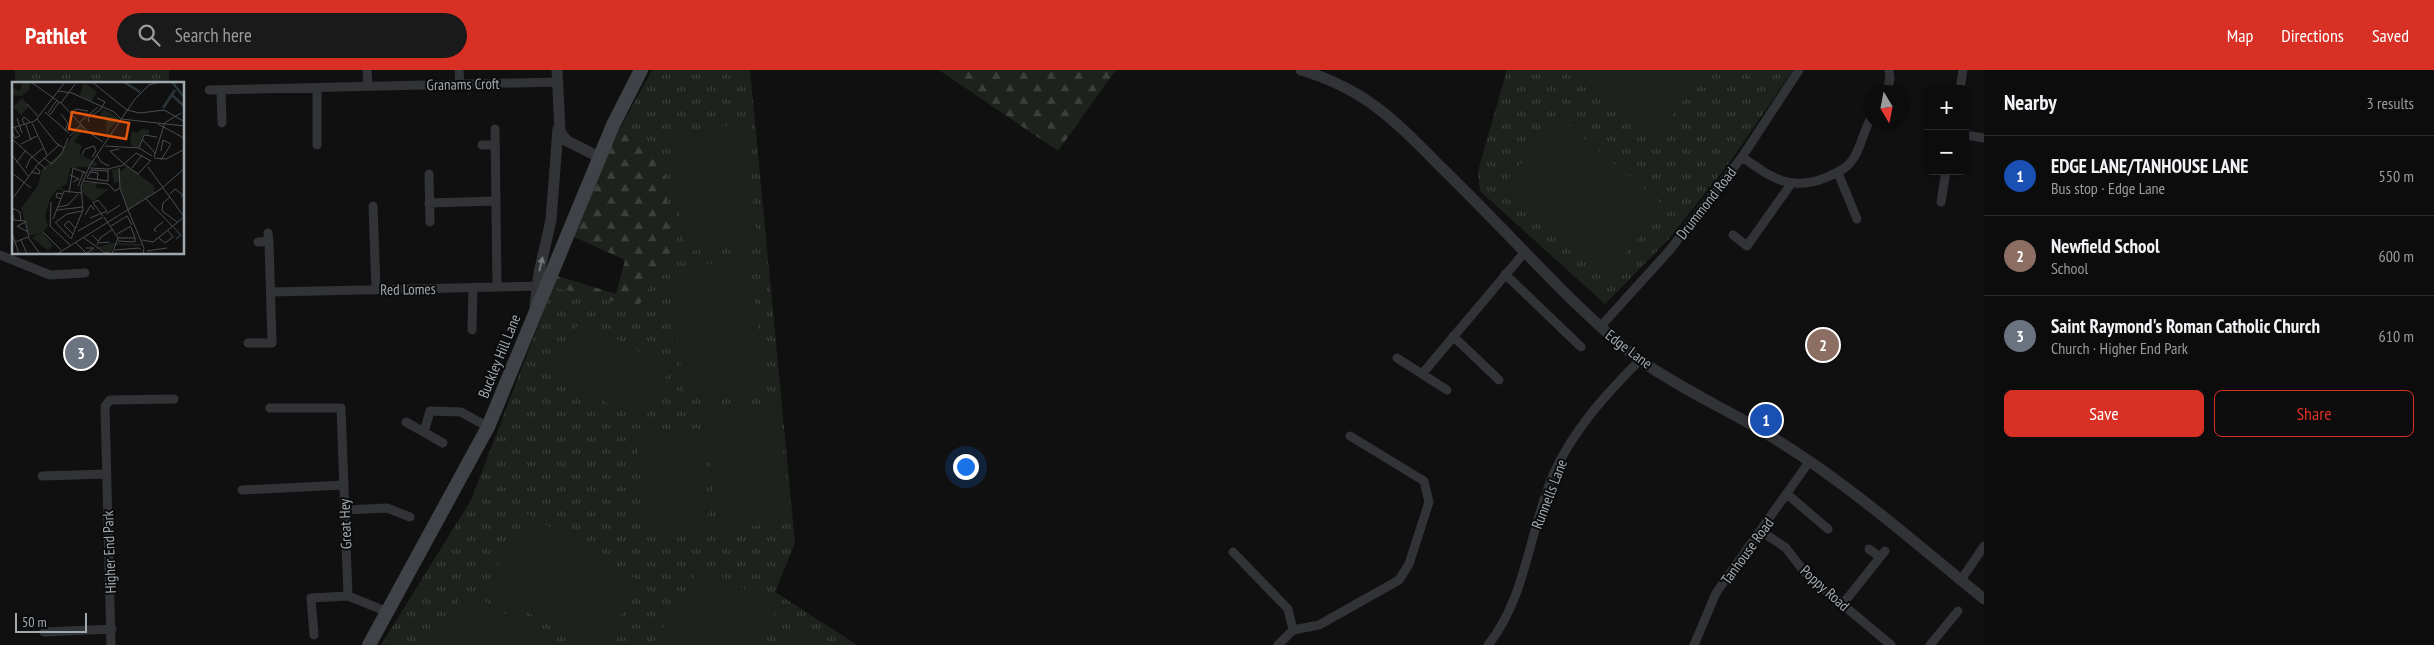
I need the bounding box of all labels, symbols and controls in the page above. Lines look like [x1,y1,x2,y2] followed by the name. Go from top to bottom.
[117,13,467,58] search box
[25,20,87,51] text: Pathlet
[135,21,163,49] icon: search
[175,23,252,47] text: Search here
[2227,24,2253,47] text: Map
[2281,24,2344,47] text: Directions
[2372,24,2409,47] text: Saved
[426,74,500,94] street label: Granams Croft
[12,82,185,255] inset map
[1864,85,1909,130] north arrow
[1924,85,1969,175] map controls
[1924,85,1969,130] button: +
[2004,89,2057,116] text: Nearby
[2367,93,2414,113] text: 3 results
[1924,130,1969,175] button: −
[2051,154,2248,178] text: EDGE LANE/TANHOUSE LANE
[1672,163,1740,243] street label: Drummond Road
[2016,166,2024,186] text: 1
[2379,166,2414,186] text: 550 m
[2051,178,2165,198] text: Bus stop · Edge Lane
[2051,234,2160,258] text: Newfield School
[2016,246,2024,266] text: 2
[2379,246,2414,266] text: 600 m
[537,257,545,272] one-way arrow
[2051,258,2088,278] text: School
[380,279,436,299] street label: Red Lomes
[474,311,524,401] street label: Buckley Hill Lane
[2051,314,2320,338] text: Saint Raymond's Roman Catholic Church
[1602,325,1656,373] street label: Edge Lane
[1807,326,1839,364] pin: 2
[2016,326,2024,346] text: 3
[2379,326,2414,346] text: 610 m
[65,334,97,372] pin: 3
[2051,338,2188,358] text: Church · Higher End Park
[2004,390,2204,437] button: Save
[2214,390,2414,437] button: Share
[1750,401,1782,439] pin: 1
[953,454,979,480] your location
[1527,456,1571,532] street label: Runnells Lane
[335,498,355,550] street label: Great Hey
[98,510,120,594] street label: Higher End Park
[1716,514,1778,588] street label: Tanhouse Road
[1796,561,1854,615] street label: Poppy Road
[15,610,88,633] scale bar
[22,613,47,631] text: 50 m

